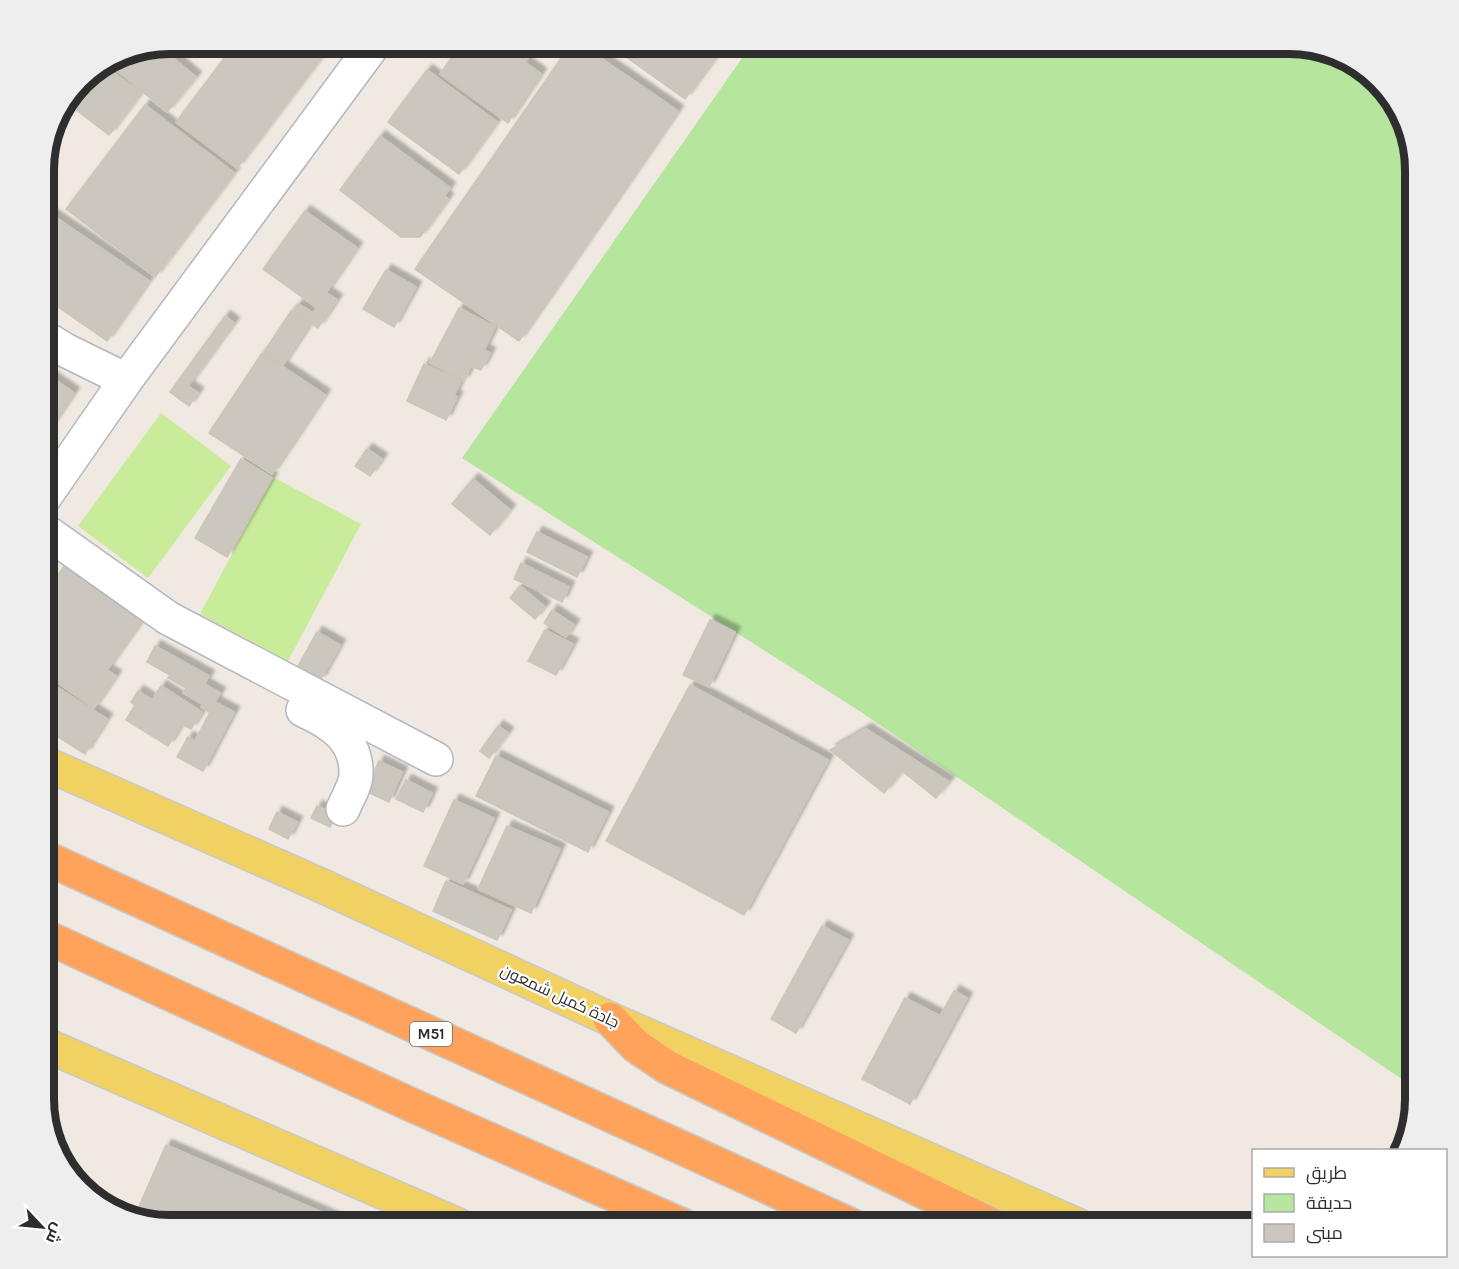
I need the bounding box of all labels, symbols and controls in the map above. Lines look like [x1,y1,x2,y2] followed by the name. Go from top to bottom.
[497,960,623,1033] street label: جادة كميل شمعون
[410,1022,452,1046] road number: M51
[1252,1149,1447,1257] legend
[1306,1162,1347,1185] text: طريق
[1306,1192,1352,1214] text: حديقة
[12,1197,72,1257] north arrow
[42,1220,68,1247] text: ش
[1306,1222,1343,1244] text: مبنى

